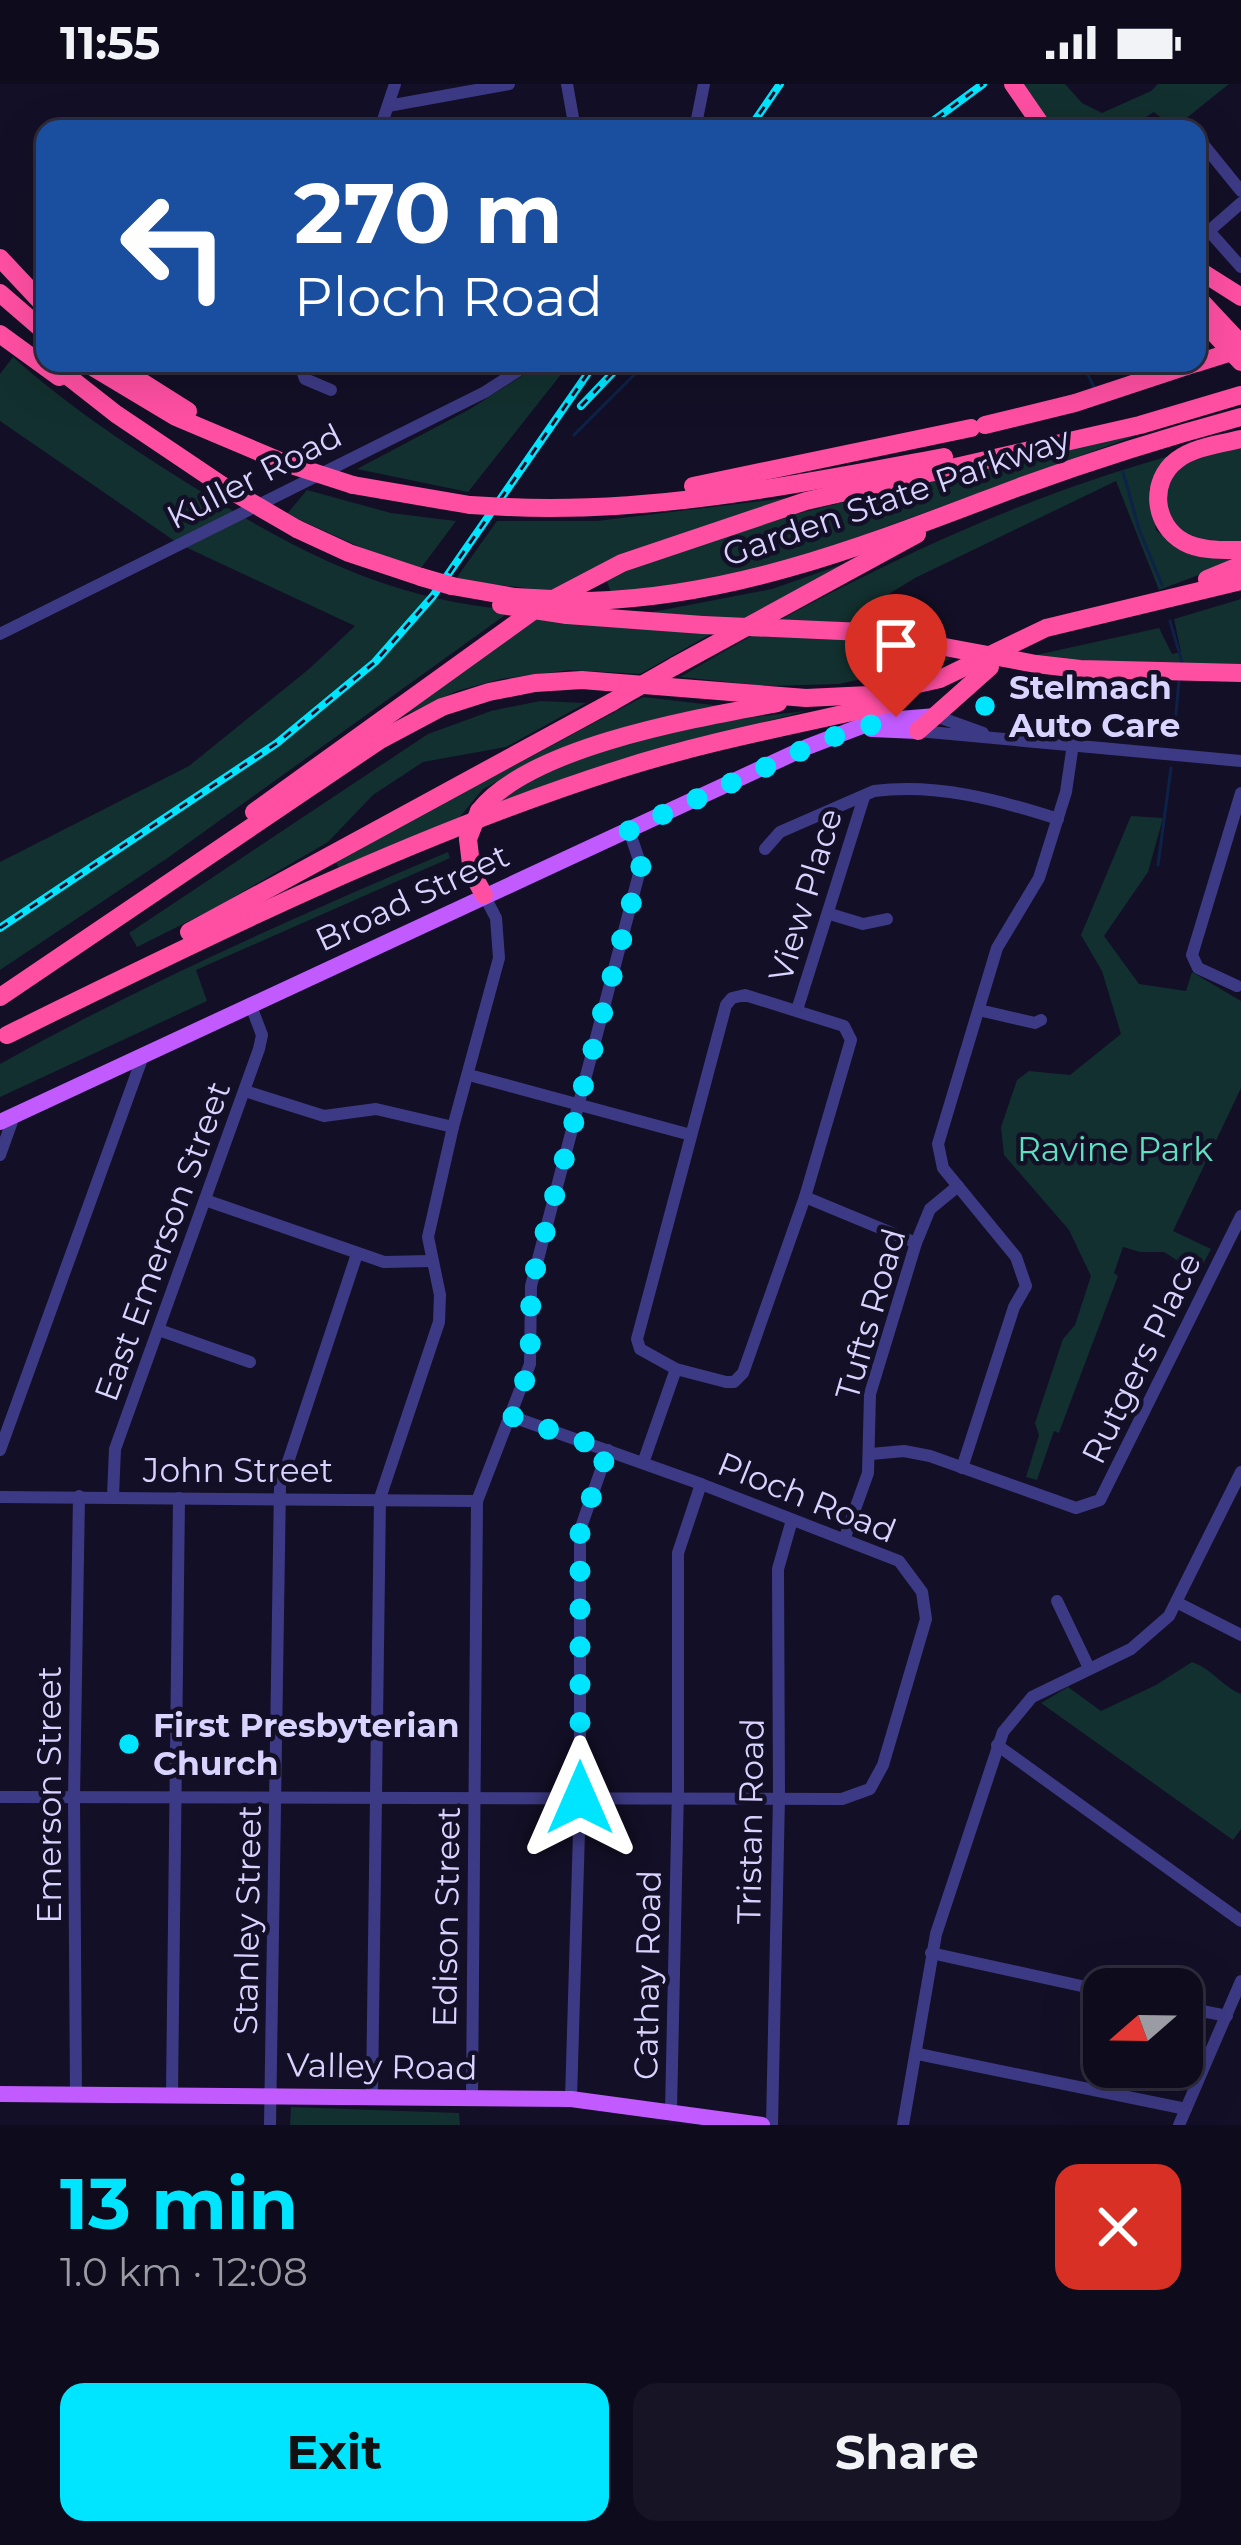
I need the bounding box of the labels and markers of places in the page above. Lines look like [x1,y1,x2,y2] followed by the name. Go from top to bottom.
[845,594,947,717] pin
[1008,667,1180,745] place label: Stelmach Auto Care
[972,693,998,719] marker: Stelmach Auto Care
[153,1705,460,1783] place label: First Presbyterian Church
[116,1731,142,1757] marker: First Presbyterian Church

